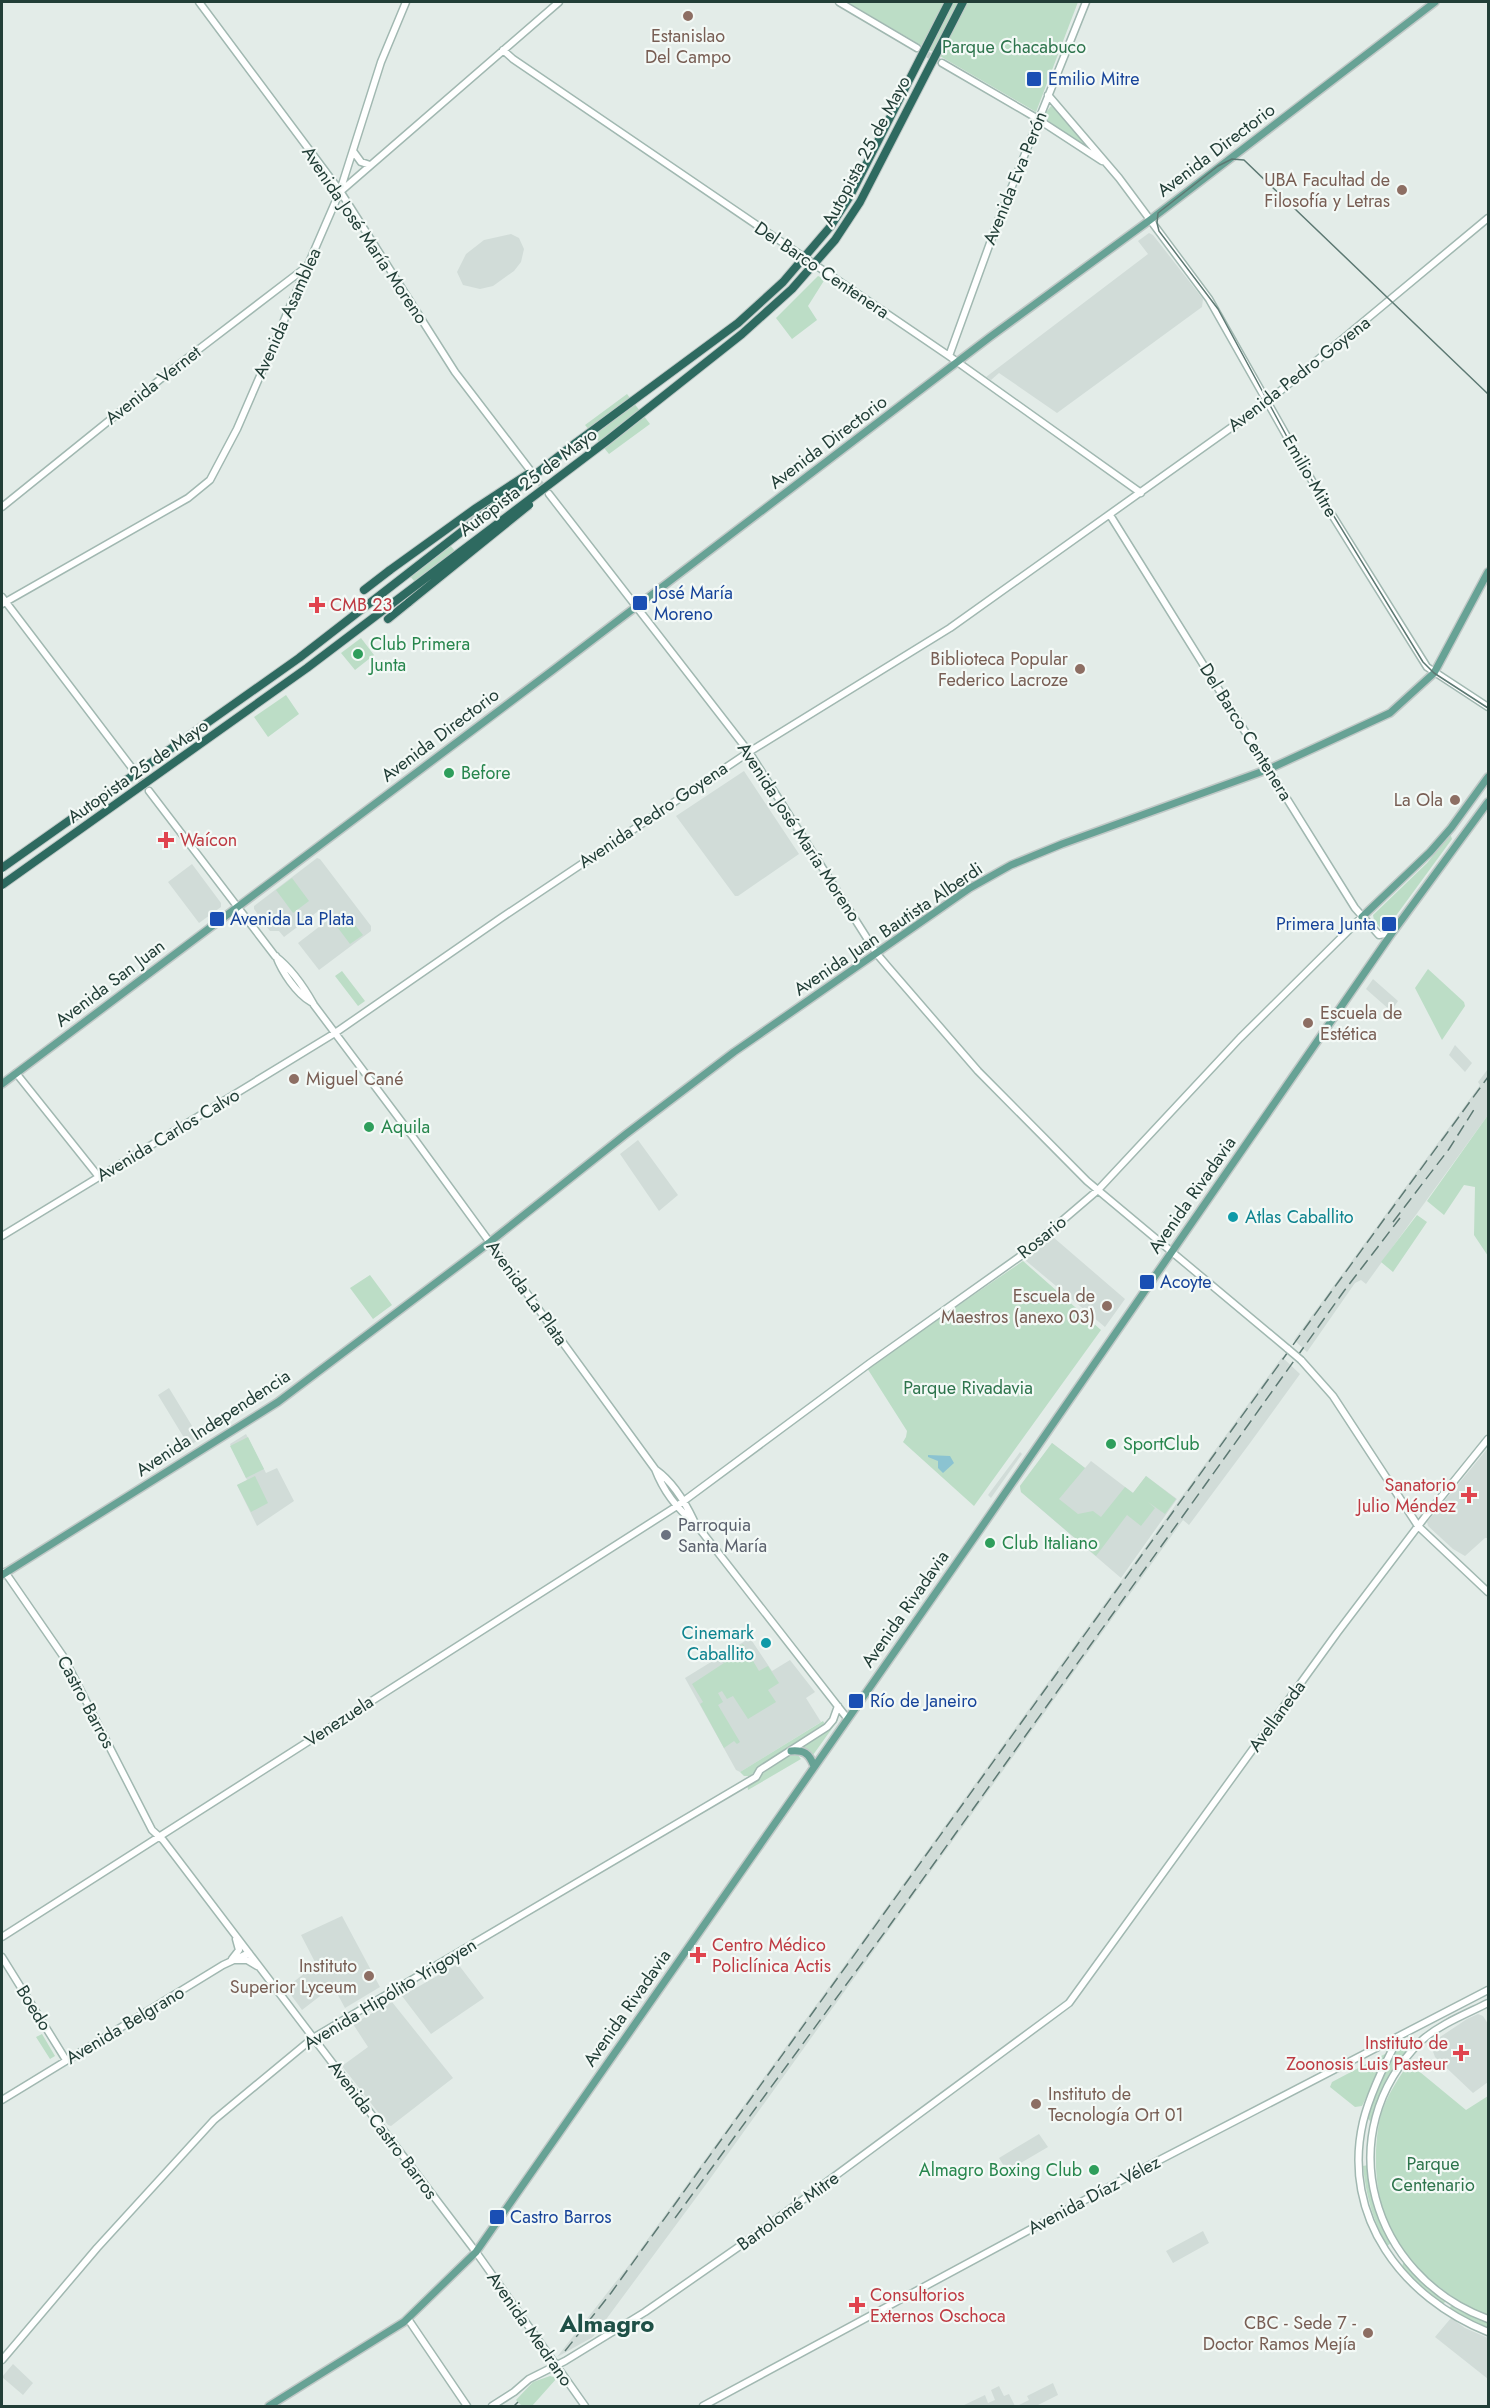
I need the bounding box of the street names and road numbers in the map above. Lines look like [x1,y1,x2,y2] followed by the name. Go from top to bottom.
[815,71,917,231] street label: Autopista 25 de Mayo
[1152,97,1281,203] street label: Avenida Directorio
[976,107,1054,249] street label: Avenida Eva Perón
[296,141,434,329] street label: Avenida José María Moreno
[749,215,895,325] street label: Del Barco Centenera
[247,244,327,382] street label: Avenida Asamblea
[1222,310,1376,438] street label: Avenida Pedro Goyena
[100,339,207,431] street label: Avenida Vernet
[764,389,893,495] street label: Avenida Directorio
[453,421,603,543] street label: Autopista 25 de Mayo
[1276,430,1344,522] street label: Emilio Mitre
[1193,658,1299,806] street label: Del Barco Centenera
[376,682,505,788] street label: Avenida Directorio
[62,712,214,830] street label: Autopista 25 de Mayo
[731,737,867,927] street label: Avenida José María Moreno
[573,755,733,875] street label: Avenida Pedro Goyena
[788,856,988,1002] street label: Avenida Juan Bautista Alberdi
[50,933,170,1033] street label: Avenida San Juan
[92,1082,245,1188] street label: Avenida Carlos Calvo
[1142,1131,1242,1259] street label: Avenida Rivadavia
[1012,1209,1072,1265] street label: Rosario
[480,1235,574,1351] street label: Avenida La Plata
[131,1363,295,1483] street label: Avenida Independencia
[855,1545,955,1673] street label: Avenida Rivadavia
[51,1651,121,1753] street label: Castro Barros
[1242,1675,1312,1757] street label: Avellaneda
[299,1689,379,1753] street label: Venezuela
[298,1932,482,2056] street label: Avenida Hipólito Yrigoyen
[577,1944,677,2072] street label: Avenida Rivadavia
[61,1979,189,2071] street label: Avenida Belgrano
[10,1980,58,2036] street label: Boedo
[322,2055,444,2205] street label: Avenida Castro Barros
[1023,2149,1166,2241] street label: Avenida Díaz Vélez
[732,2165,844,2257] street label: Bartolomé Mitre
[481,2266,579,2392] street label: Avenida Medrano

